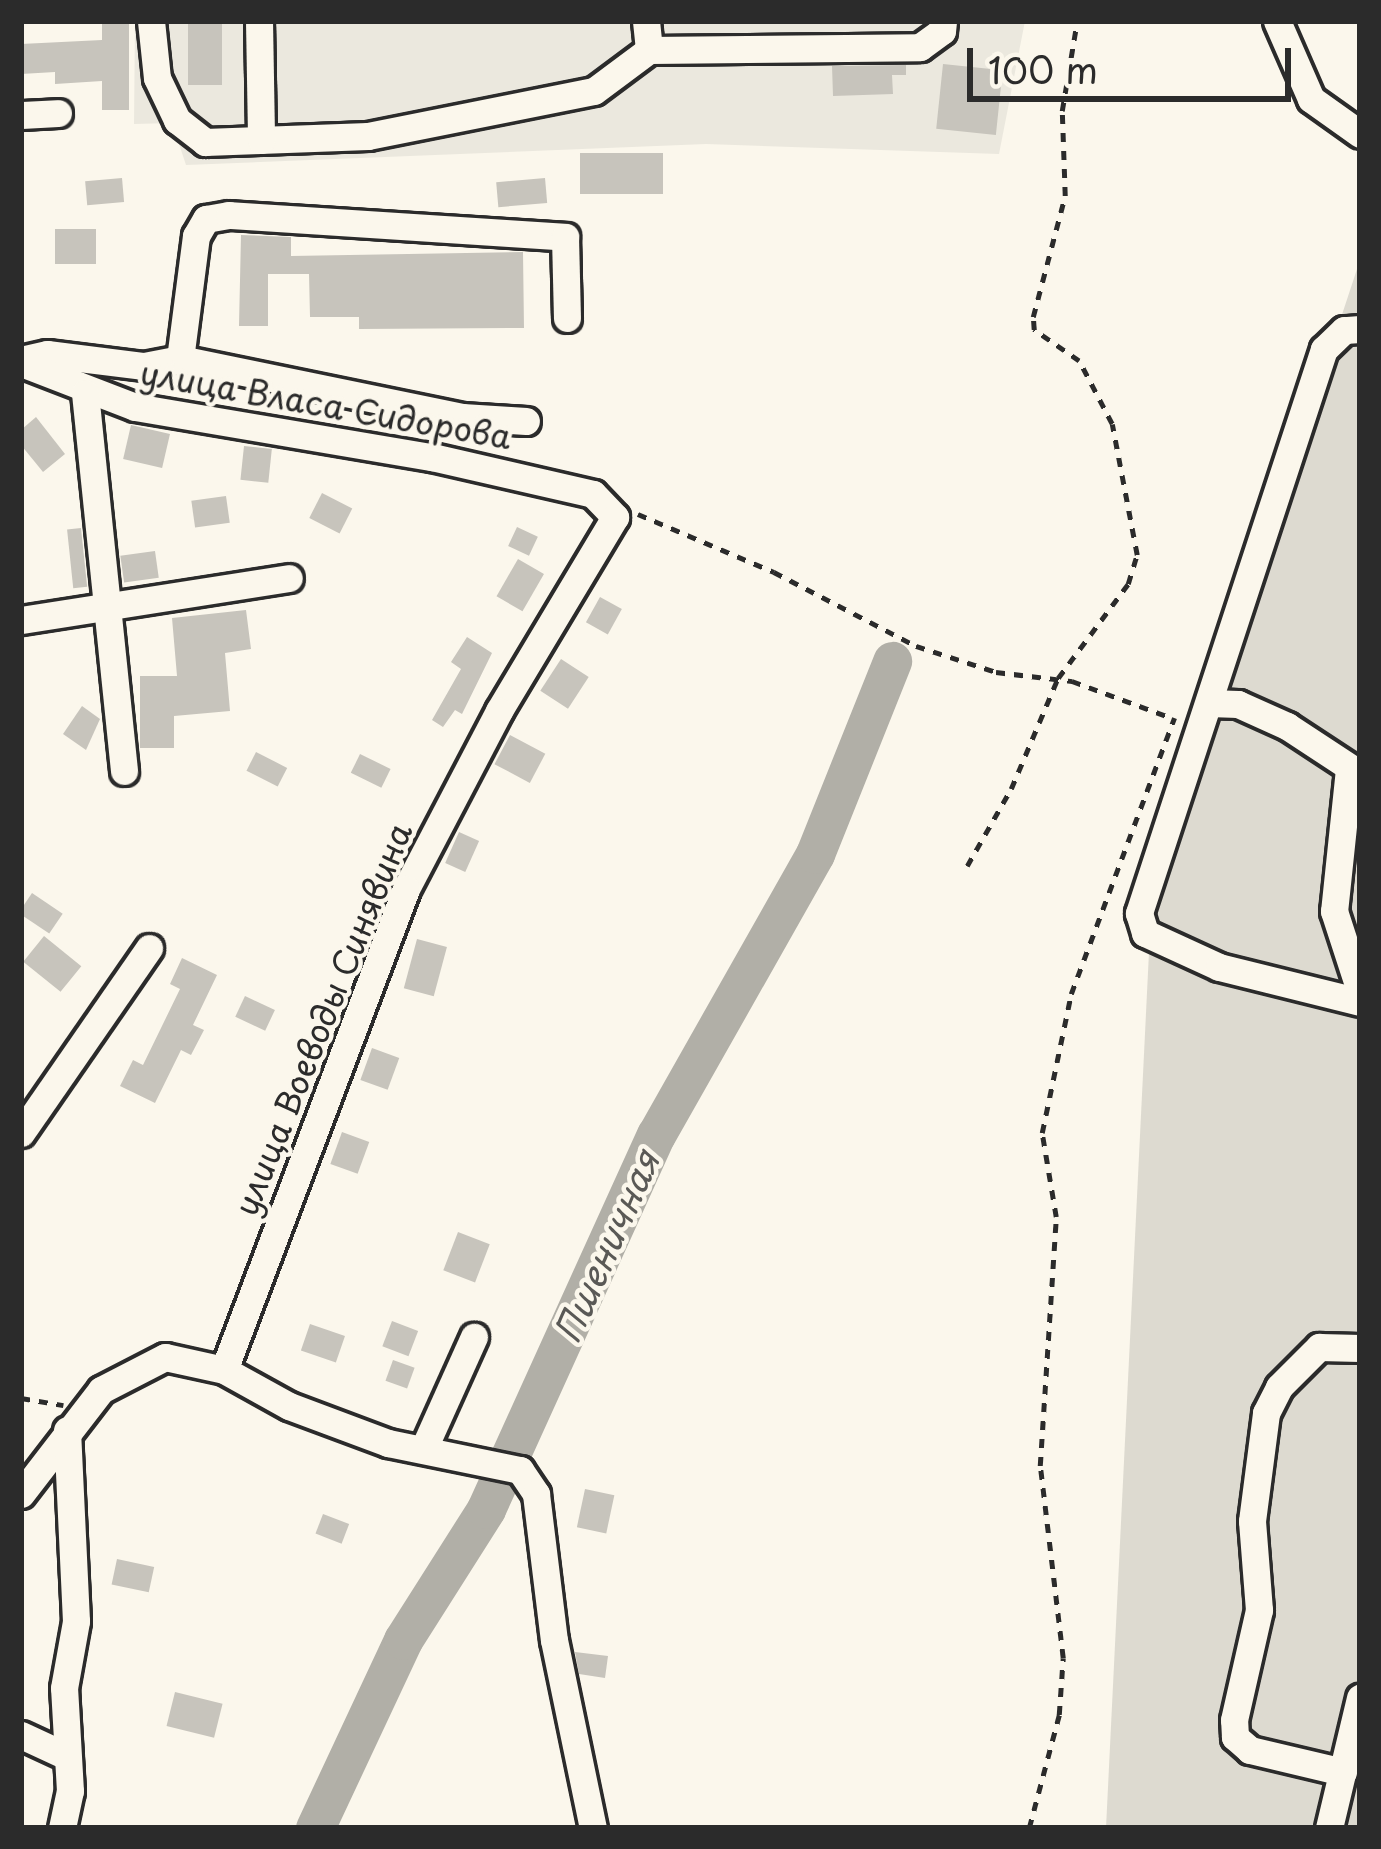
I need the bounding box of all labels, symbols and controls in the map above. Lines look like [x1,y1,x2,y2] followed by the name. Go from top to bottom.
[973,24,1297,98] scale bar
[988,42,1098,96] text: 100 m
[137,352,515,456] street label: улица Власа Сидорова
[224,815,420,1223] street label: улица Воеводы Синявина
[545,1144,667,1348] water label: Пшеничная

